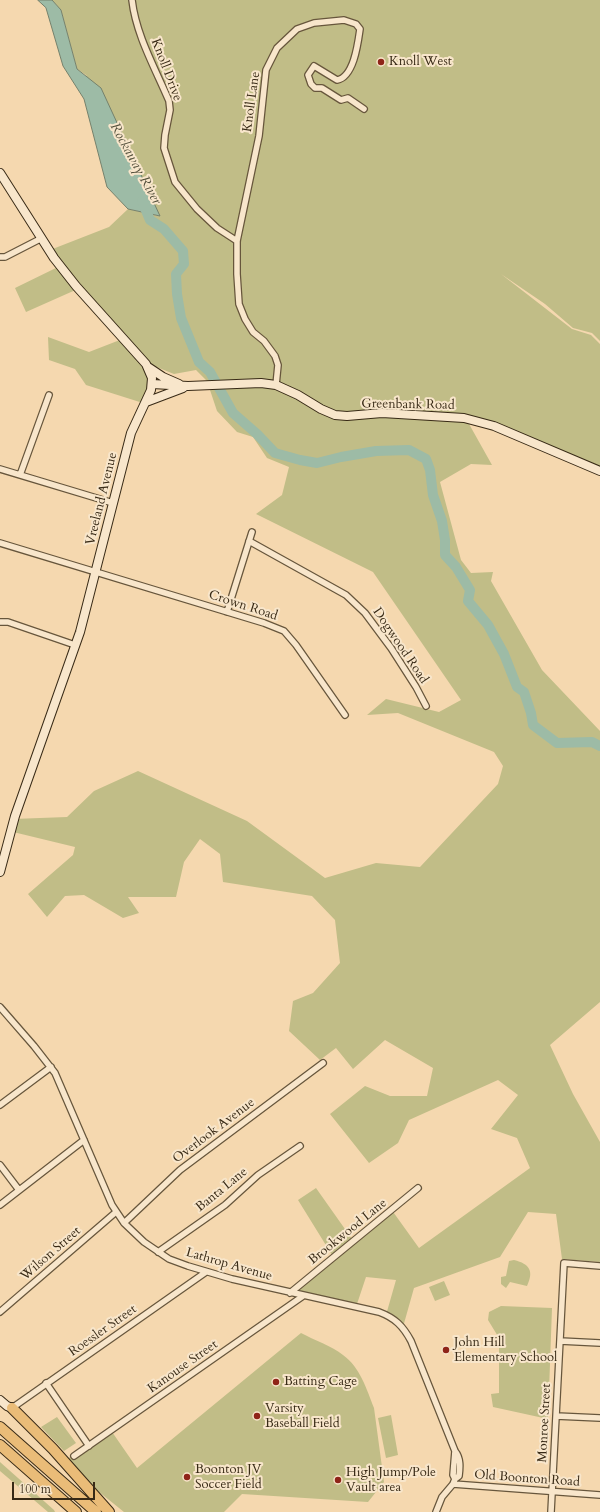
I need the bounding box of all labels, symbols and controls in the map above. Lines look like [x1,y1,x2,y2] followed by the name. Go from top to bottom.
[147,37,185,103] street label: Knoll Drive
[389,54,452,70] place label: Knoll West
[376,57,386,67] marker: Knoll West
[240,71,264,133] street label: Knoll Lane
[106,120,164,208] water label: Rockaway River
[361,396,455,414] street label: Greenbank Road
[83,451,121,547] street label: Vreeland Avenue
[207,588,279,624] street label: Crown Road
[369,605,431,687] street label: Dogwood Road
[170,1095,258,1167] street label: Overlook Avenue
[193,1164,251,1216] street label: Banta Lane
[306,1196,390,1268] street label: Brookwood Lane
[18,1224,84,1284] street label: Wilson Street
[184,1245,274,1285] street label: Lathrop Avenue
[66,1302,140,1360] street label: Roessler Street
[454,1335,557,1366] place label: John Hill Elementary School
[145,1337,221,1397] street label: Kanouse Street
[441,1345,451,1355] marker: John Hill Elementary School
[284,1374,357,1390] place label: Batting Cage
[271,1377,281,1387] marker: Batting Cage
[535,1383,555,1463] street label: Monroe Street
[265,1401,340,1432] place label: Varsity Baseball Field
[252,1411,262,1421] marker: Varsity Baseball Field
[195,1462,262,1493] place label: Boonton JV Soccer Field
[346,1465,436,1496] place label: High Jump/Pole Vault area
[474,1468,580,1490] street label: Old Boonton Road
[182,1472,192,1482] marker: Boonton JV Soccer Field
[14,1474,97,1500] scale bar
[333,1475,343,1485] marker: High Jump/Pole Vault area
[19,1481,51,1497] text: 100 m

